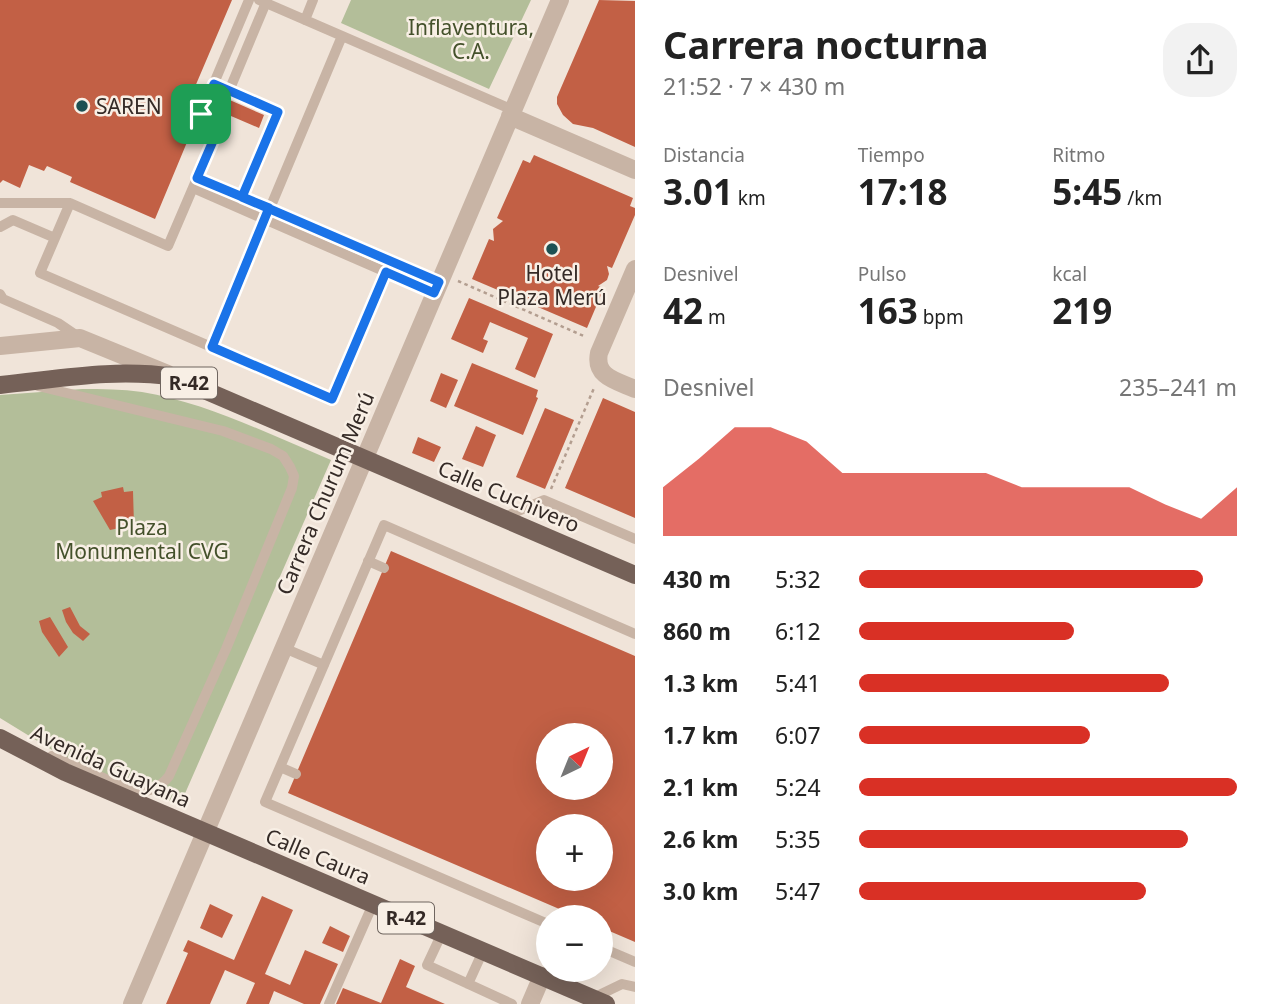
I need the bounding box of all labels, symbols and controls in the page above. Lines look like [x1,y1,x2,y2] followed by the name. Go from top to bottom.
[408,13,534,65] park label: Inflaventura, C.A.
[663,18,989,70] text: Carrera nocturna
[1163,23,1237,97] button: share
[663,70,845,102] text: 21:52 · 7 × 430 m
[171,84,231,144] pin
[96,92,162,120] place label: SAREN
[182,95,220,133] icon: arrive
[74,98,90,114] marker: SAREN
[663,142,745,168] text: Distancia
[858,142,925,168] text: Tiempo
[1052,142,1105,168] text: Ritmo
[663,168,733,215] text: 3.01
[858,168,948,215] text: 17:18
[1052,168,1122,215] text: 5:45
[733,185,766,211] text: km
[1122,185,1162,211] text: /km
[544,241,560,257] marker: Hotel Plaza Merú
[497,259,607,311] place label: Hotel Plaza Merú
[663,261,739,287] text: Desnivel
[858,261,906,287] text: Pulso
[1052,261,1087,287] text: kcal
[663,287,703,334] text: 42
[858,287,918,334] text: 163
[1052,287,1112,334] text: 219
[703,304,726,330] text: m
[918,304,964,330] text: bpm
[161,368,217,398] road number: R-42
[663,371,755,403] text: Desnivel
[1119,371,1237,403] text: 235–241 m
[270,387,380,599] street label: Carrera Churum Merú
[434,454,584,538] street label: Calle Cuchivero
[55,513,229,565] park label: Plaza Monumental CVG
[663,563,731,595] text: 430 m
[775,563,821,595] text: 5:32
[663,615,731,647] text: 860 m
[775,615,821,647] text: 6:12
[663,667,738,699] text: 1.3 km
[775,667,821,699] text: 5:41
[27,718,195,814] street label: Avenida Guayana
[663,719,738,751] text: 1.7 km
[775,719,821,751] text: 6:07
[536,723,612,800] north arrow
[536,723,613,982] map controls
[663,771,738,803] text: 2.1 km
[775,771,821,803] text: 5:24
[536,814,613,891] button: +
[261,821,375,891] street label: Calle Caura
[663,823,738,855] text: 2.6 km
[775,823,821,855] text: 5:35
[663,875,738,907] text: 3.0 km
[775,875,821,907] text: 5:47
[378,902,434,934] road number: R-42
[536,905,613,982] button: −

